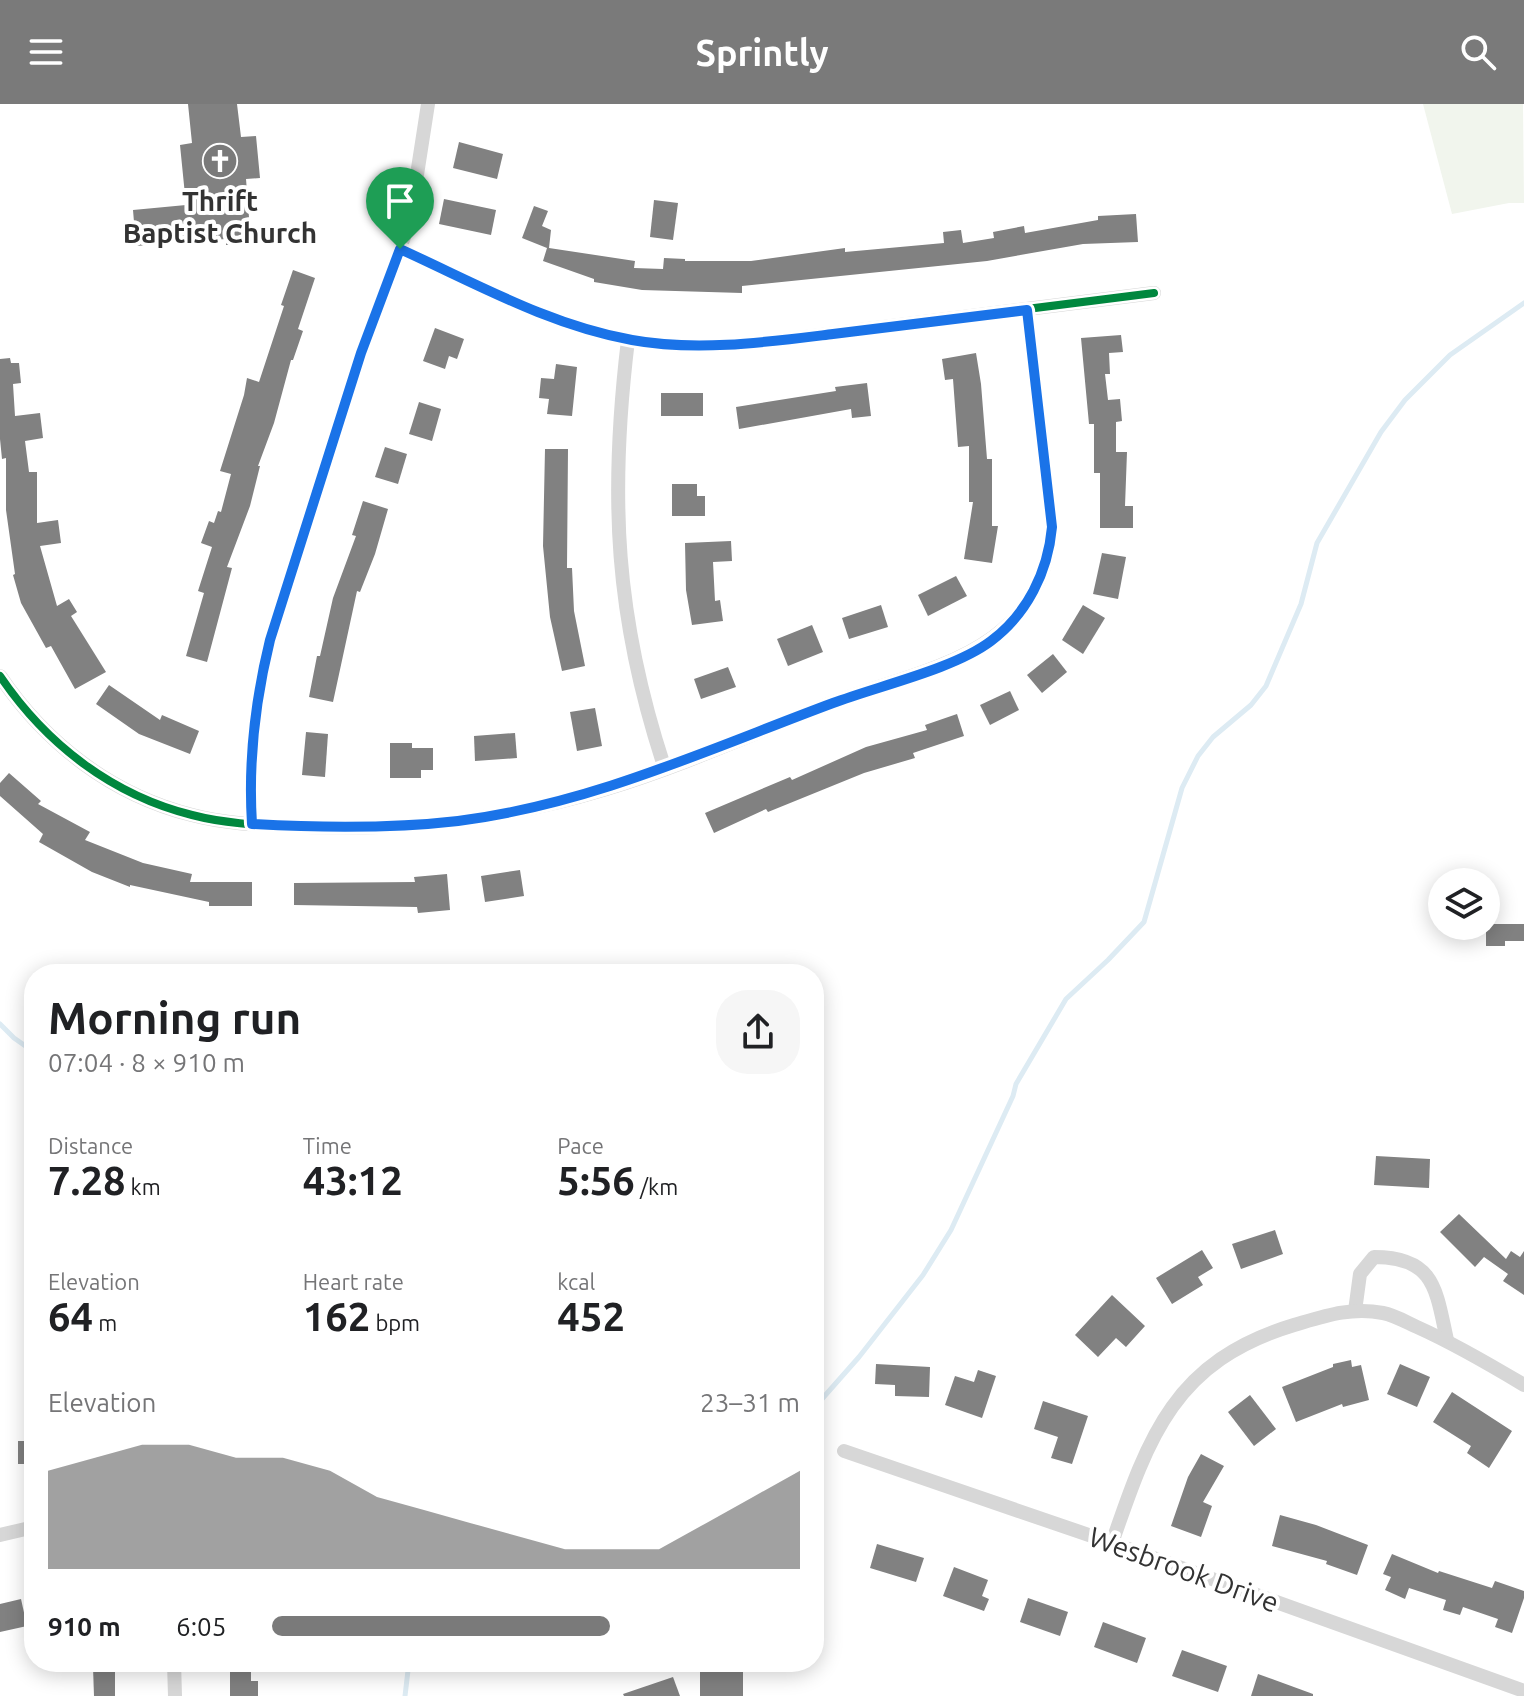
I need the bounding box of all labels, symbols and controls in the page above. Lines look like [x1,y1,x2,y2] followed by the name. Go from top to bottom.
[24,30,68,74] icon: menu
[1456,30,1500,74] icon: search
[695,32,829,73] text: Sprintly
[201,142,239,180] church icon: Thrift Baptist Church
[366,167,434,249] pin
[378,179,422,223] icon: arrive
[123,185,317,248] place label: Thrift Baptist Church
[1428,868,1500,940] map controls
[1428,868,1500,940] button: layers
[716,990,800,1074] button: share
[48,993,301,1042] text: Morning run
[48,1048,245,1077] text: 07:04 · 8 × 910 m
[48,1133,133,1158] text: Distance
[303,1133,352,1158] text: Time
[557,1133,604,1158] text: Pace
[48,1158,126,1203] text: 7.28
[303,1158,403,1203] text: 43:12
[557,1158,635,1203] text: 5:56
[126,1174,161,1199] text: km
[635,1174,678,1199] text: /km
[48,1269,140,1294] text: Elevation
[303,1269,404,1294] text: Heart rate
[557,1269,595,1294] text: kcal
[48,1294,93,1339] text: 64
[303,1294,370,1339] text: 162
[557,1294,625,1339] text: 452
[93,1310,117,1335] text: m
[370,1310,420,1335] text: bpm
[48,1388,156,1417] text: Elevation
[700,1388,800,1417] text: 23–31 m
[1085,1520,1283,1618] street label: Wesbrook Drive
[48,1612,121,1641] text: 910 m
[176,1612,226,1641] text: 6:05

